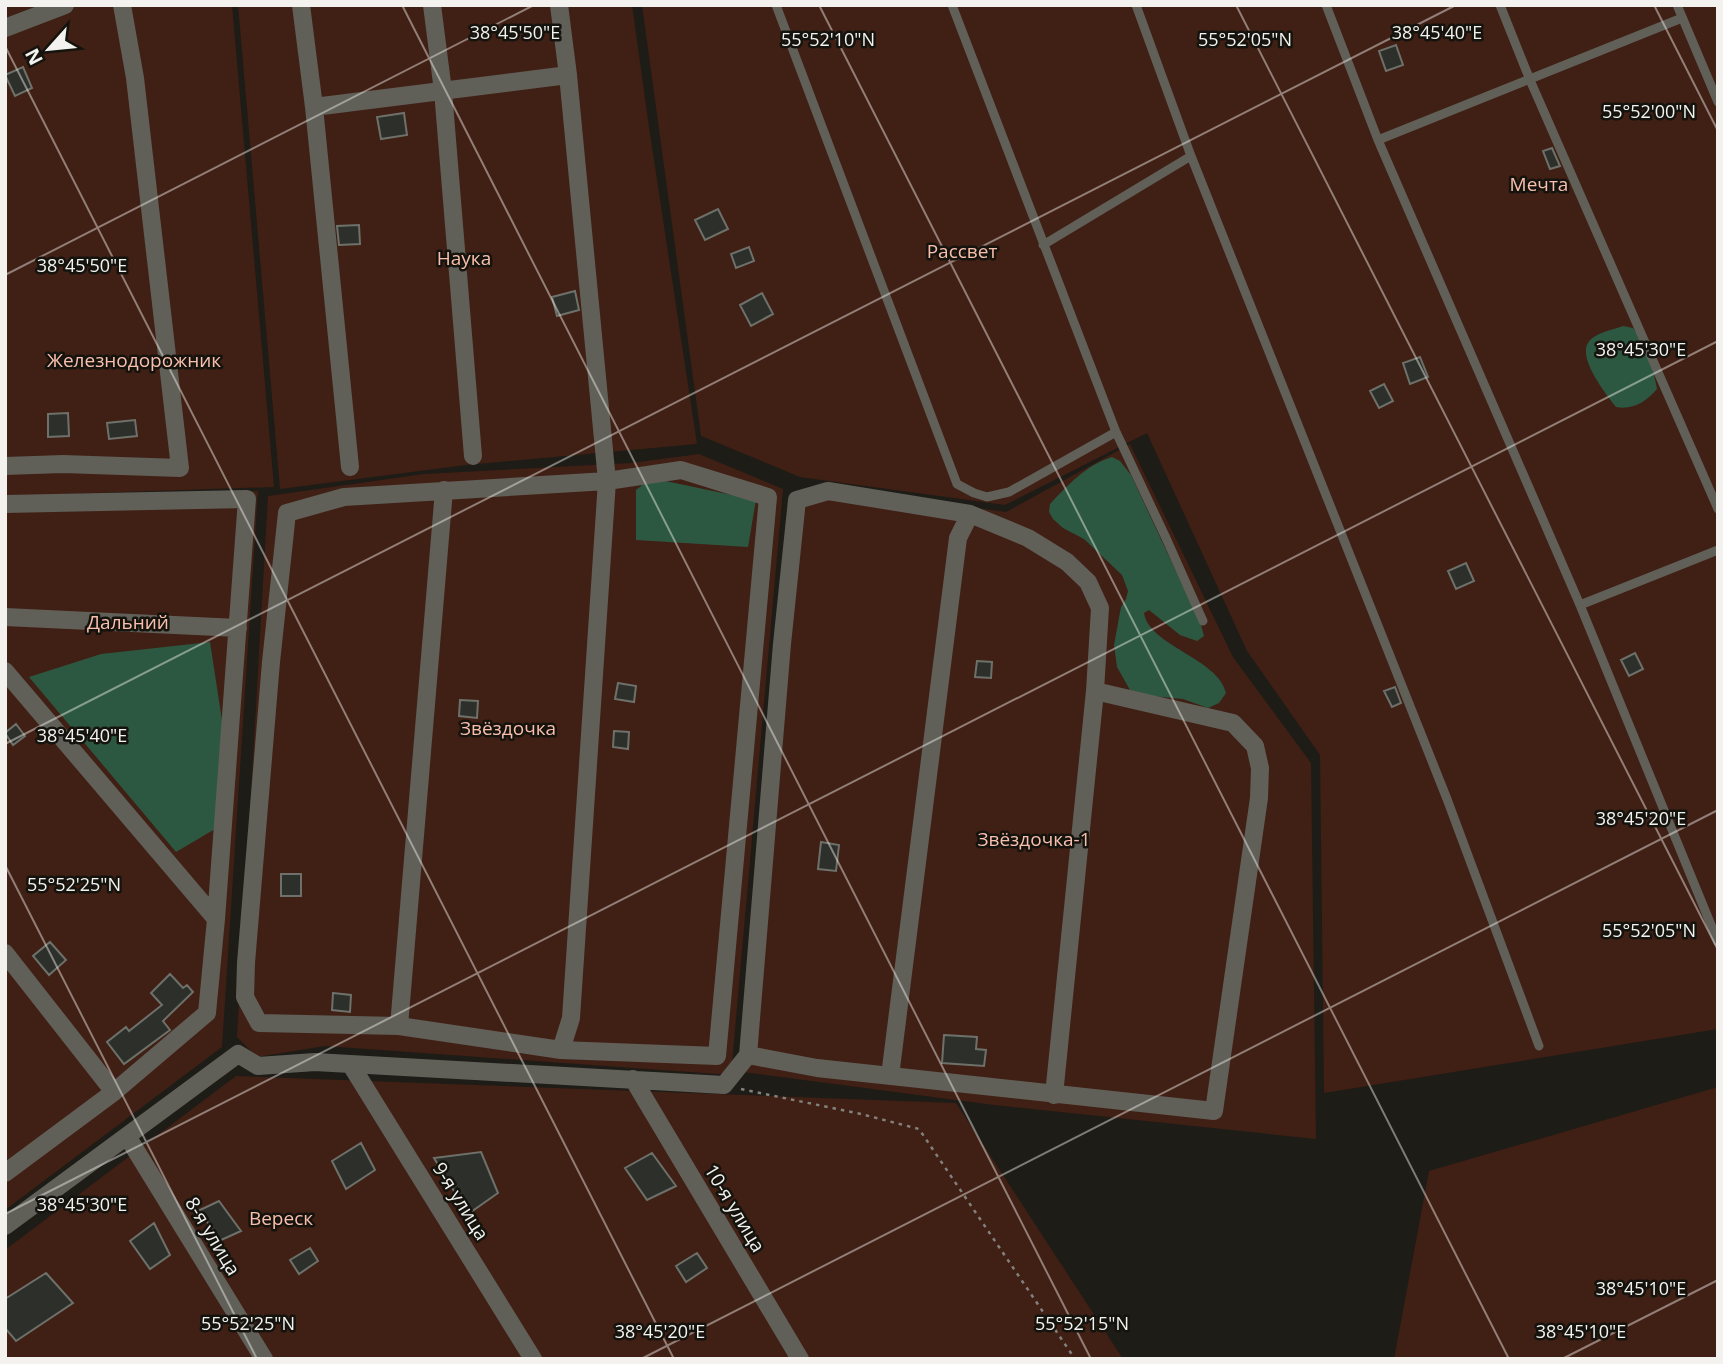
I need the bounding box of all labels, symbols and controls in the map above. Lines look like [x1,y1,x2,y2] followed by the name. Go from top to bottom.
[14,14,84,84] north arrow
[470,20,560,44] text: 38°45'50"E
[1392,20,1482,44] text: 38°45'40"E
[781,27,875,51] text: 55°52'10"N
[1198,27,1292,51] text: 55°52'05"N
[19,44,49,70] text: N
[1602,99,1696,123] text: 55°52'00"N
[1510,171,1568,197] park label: Мечта
[927,238,997,264] park label: Рассвет
[437,245,491,271] park label: Наука
[37,253,127,277] text: 38°45'50"E
[1596,337,1686,361] text: 38°45'30"E
[47,347,221,373] park label: Железнодорожник
[87,609,169,635] park label: Дальний
[460,715,556,741] park label: Звёздочка
[37,723,127,747] text: 38°45'40"E
[1596,806,1686,830] text: 38°45'20"E
[977,826,1091,852] park label: Звёздочка-1
[27,872,121,896] text: 55°52'25"N
[1602,918,1696,942] text: 55°52'05"N
[427,1157,495,1245] street label: 9-я улица
[699,1159,771,1257] street label: 10-я улица
[37,1192,127,1216] text: 38°45'30"E
[179,1192,247,1280] street label: 8-я улица
[249,1205,313,1231] park label: Вереск
[1596,1276,1686,1300] text: 38°45'10"E
[201,1311,295,1335] text: 55°52'25"N
[1035,1311,1129,1335] text: 55°52'15"N
[615,1319,705,1343] text: 38°45'20"E
[1536,1319,1626,1343] text: 38°45'10"E

